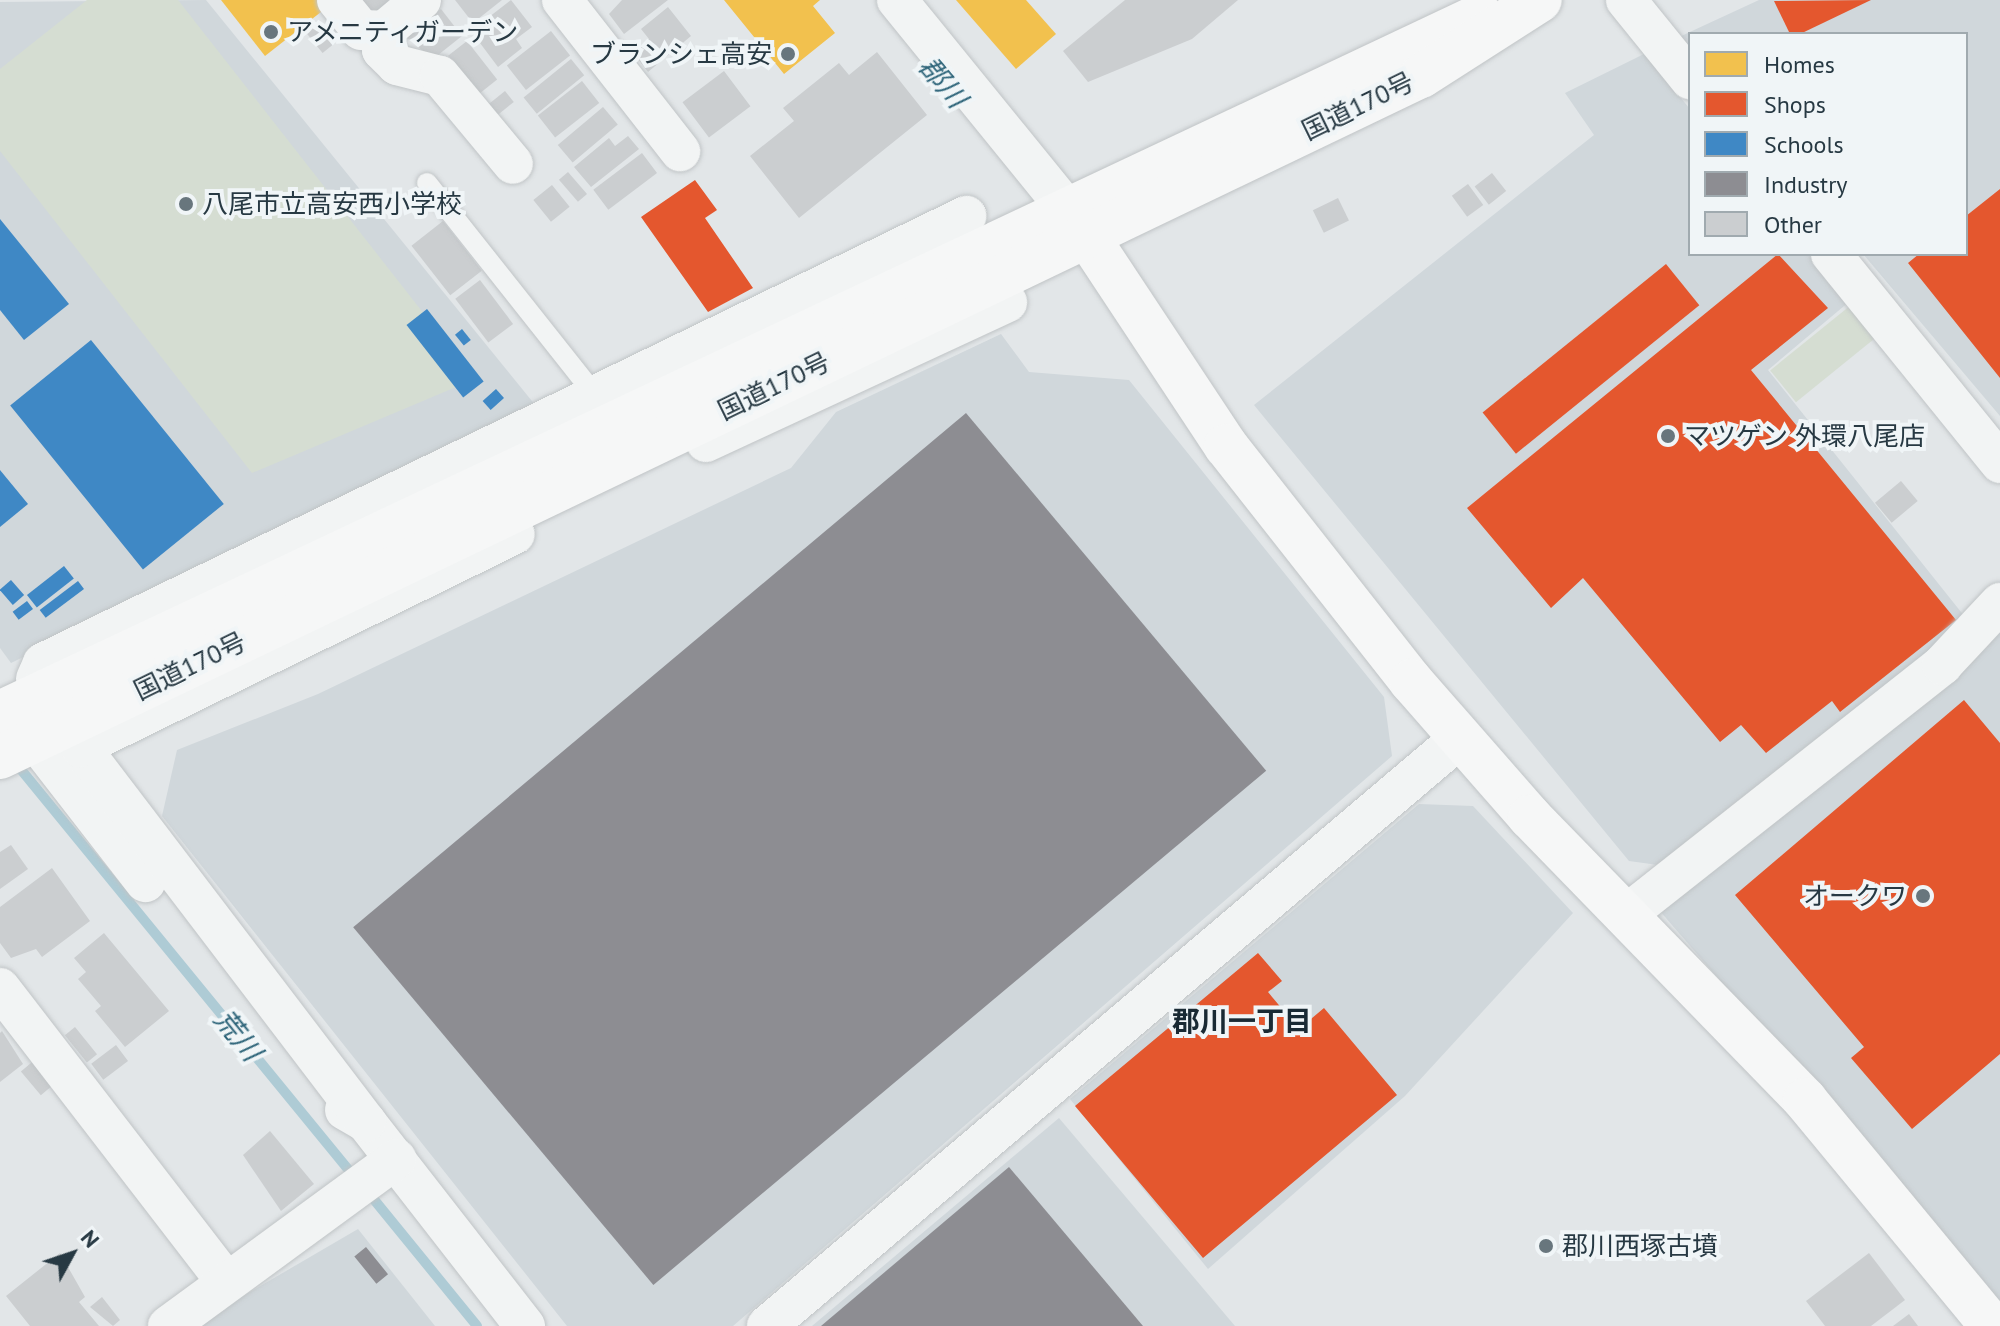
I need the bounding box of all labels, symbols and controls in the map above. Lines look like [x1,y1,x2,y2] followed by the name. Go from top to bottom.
[287,16,521,48] place label: アメニティガーデン
[262,23,280,41] marker: アメニティガーデン
[1688,32,1968,256] legend
[590,38,772,70] place label: ブランシェ高安
[779,45,797,63] marker: ブランシェ高安
[1764,49,1835,80] text: Homes
[912,50,974,114] water label: 郡川
[1297,66,1419,146] street label: 国道170号
[1764,89,1826,120] text: Shops
[1764,129,1844,160] text: Schools
[1764,169,1848,200] text: Industry
[202,188,462,220] place label: 八尾市立高安西小学校
[177,195,195,213] marker: 八尾市立高安西小学校
[1764,209,1822,240] text: Other
[713,346,835,426] street label: 国道170号
[1684,420,1925,452] place label: マツゲン 外環八尾店
[1659,427,1677,445] marker: マツゲン 外環八尾店
[129,626,251,706] street label: 国道170号
[1803,880,1907,912] place label: オークワ
[1914,887,1932,905] marker: オークワ
[207,1003,269,1067] water label: 荒川
[1172,1004,1312,1038] district label: 郡川一丁目
[32,1214,112,1294] north arrow
[75,1224,106,1253] text: N
[1562,1230,1718,1262] place label: 郡川西塚古墳
[1537,1237,1555,1255] marker: 郡川西塚古墳

